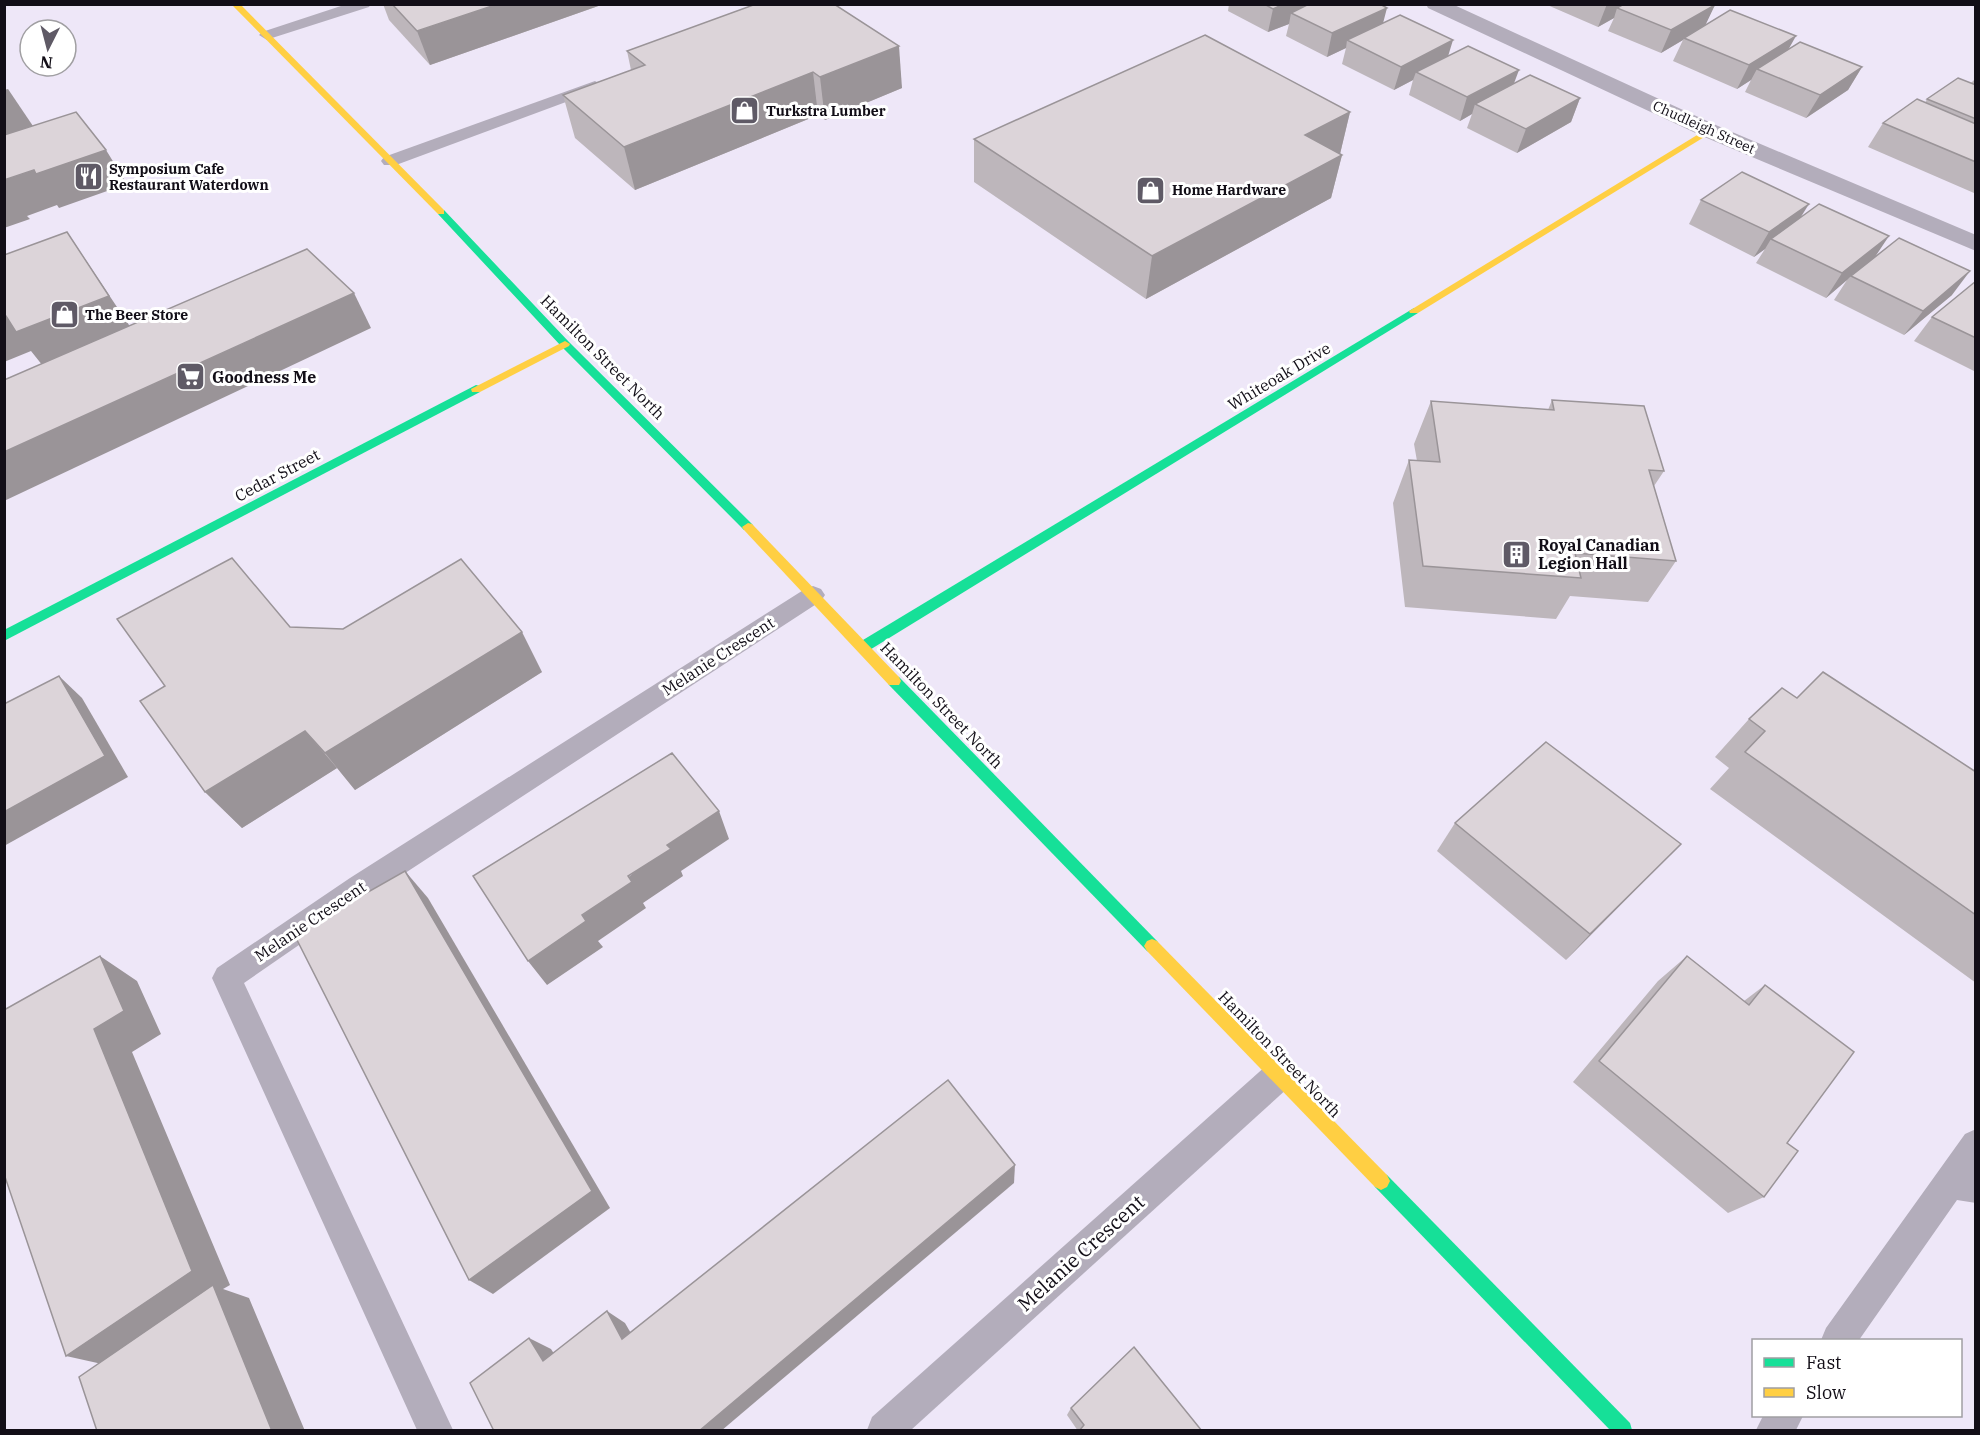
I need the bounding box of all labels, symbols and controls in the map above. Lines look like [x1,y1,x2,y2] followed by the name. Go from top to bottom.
[18,18,78,78] north arrow
[39,52,54,74] text: N
[729,95,761,127] shop icon: Turkstra Lumber
[1650,96,1758,158] street label: Chudleigh Street
[766,102,886,120] place label: Turkstra Lumber
[109,160,269,194] place label: Symposium Cafe Restaurant Waterdown
[72,161,104,193] restaurant icon: Symposium Cafe Restaurant Waterdown
[1135,174,1167,206] shop icon: Home Hardware
[1172,181,1286,199] place label: Home Hardware
[537,291,669,423] street label: Hamilton Street North
[48,299,80,331] shop icon: The Beer Store
[85,306,188,324] place label: The Beer Store
[1224,338,1334,414] street label: Whiteoak Drive
[175,361,207,393] supermarket icon: Goodness Me
[212,367,316,387] place label: Goodness Me
[231,444,323,506] street label: Cedar Street
[1538,535,1660,573] place label: Royal Canadian Legion Hall
[1501,538,1533,570] building icon: Royal Canadian Legion Hall
[658,612,778,700] street label: Melanie Crescent
[876,638,1008,772] street label: Hamilton Street North
[251,876,370,966] street label: Melanie Crescent
[1214,987,1346,1121] street label: Hamilton Street North
[1011,1188,1150,1317] street label: Melanie Crescent
[1752,1339,1962,1417] legend
[1806,1351,1841,1374] text: Fast
[1806,1381,1846,1404] text: Slow

